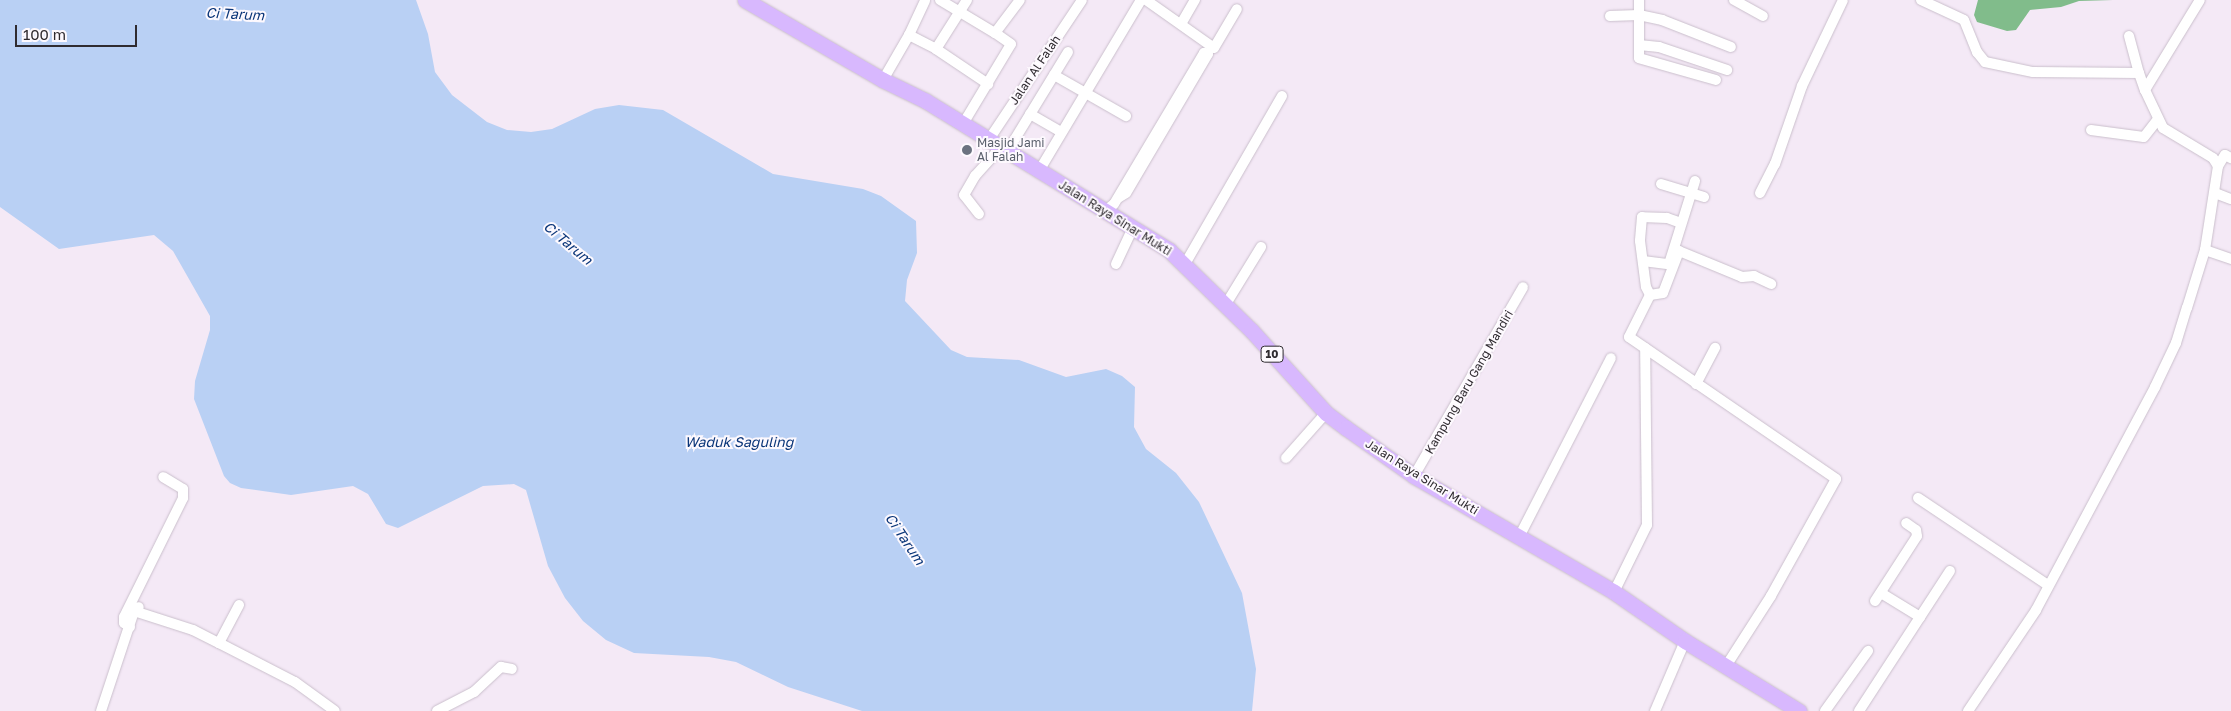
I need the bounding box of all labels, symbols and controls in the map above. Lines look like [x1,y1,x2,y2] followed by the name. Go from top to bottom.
[205,4,265,24] water label: Ci Tarum
[18,15,140,47] scale bar
[23,25,66,43] text: 100 m
[1006,32,1064,108] street label: Jalan Al Falah
[977,136,1045,164] place label: Masjid Jami Al Falah
[961,144,973,156] marker: Masjid Jami Al Falah
[1056,177,1174,259] street label: Jalan Raya Sinar Mukti
[540,218,596,268] water label: Ci Tarum
[1422,308,1516,456] street label: Kampung Baru Gang Mandiri
[1260,346,1284,362] road number: 10
[685,434,793,450] water label: Waduk Saguling
[1363,436,1481,518] street label: Jalan Raya Sinar Mukti
[882,510,928,568] water label: Ci Tarum

